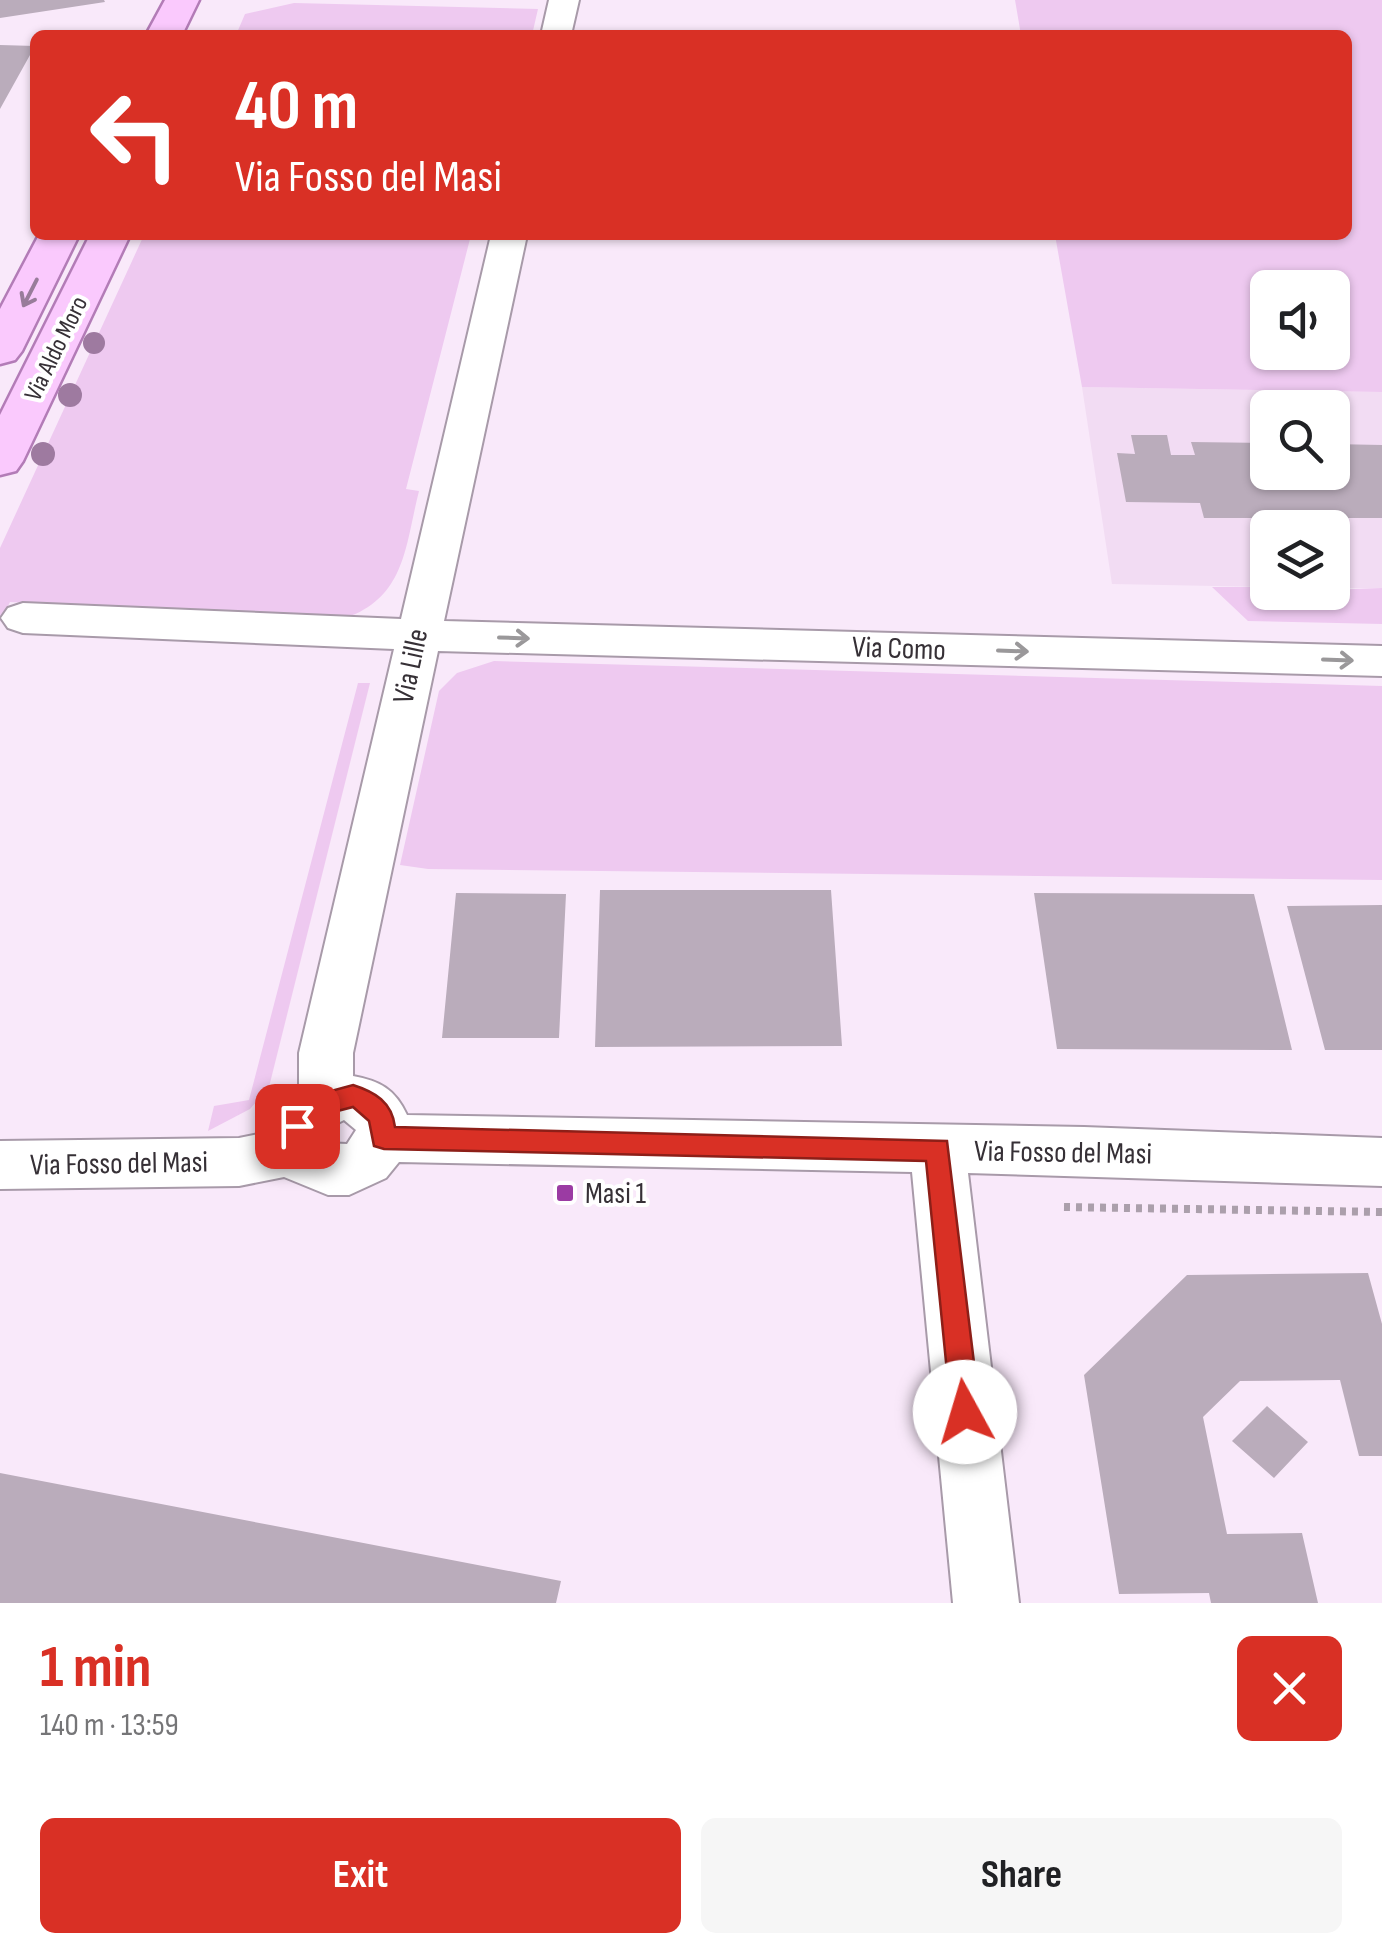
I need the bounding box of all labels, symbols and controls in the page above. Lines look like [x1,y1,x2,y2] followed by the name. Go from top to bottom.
[235,65,358,149] text: 40 m
[70,70,200,200] icon: left
[235,150,502,205] text: Via Fosso del Masi
[1250,270,1350,610] map controls
[1250,270,1350,370] button: sound
[20,278,39,308] one-way arrow
[18,291,95,406] street label: Via Aldo Moro
[1250,390,1350,490] button: search
[1250,510,1350,610] button: layers
[386,626,436,707] street label: Via Lille
[496,628,529,648] one-way arrow
[851,629,946,669] street label: Via Como
[997,642,1029,661] one-way arrow
[1322,651,1354,670] one-way arrow
[255,1084,340,1169] pin
[270,1099,325,1154] icon: arrive
[974,1133,1152,1173] street label: Via Fosso del Masi
[30,1144,208,1184] street label: Via Fosso del Masi
[585,1176,646,1212] place label: Masi 1
[554,1182,576,1204] marker: Masi 1
[913,1360,1017,1464] position arrow
[40,1632,152,1704] text: 1 min
[1237,1636,1342,1741] button: close
[40,1706,179,1745] text: 140 m · 13:59
[40,1818,681,1933] button: Exit
[701,1818,1342,1933] button: Share

